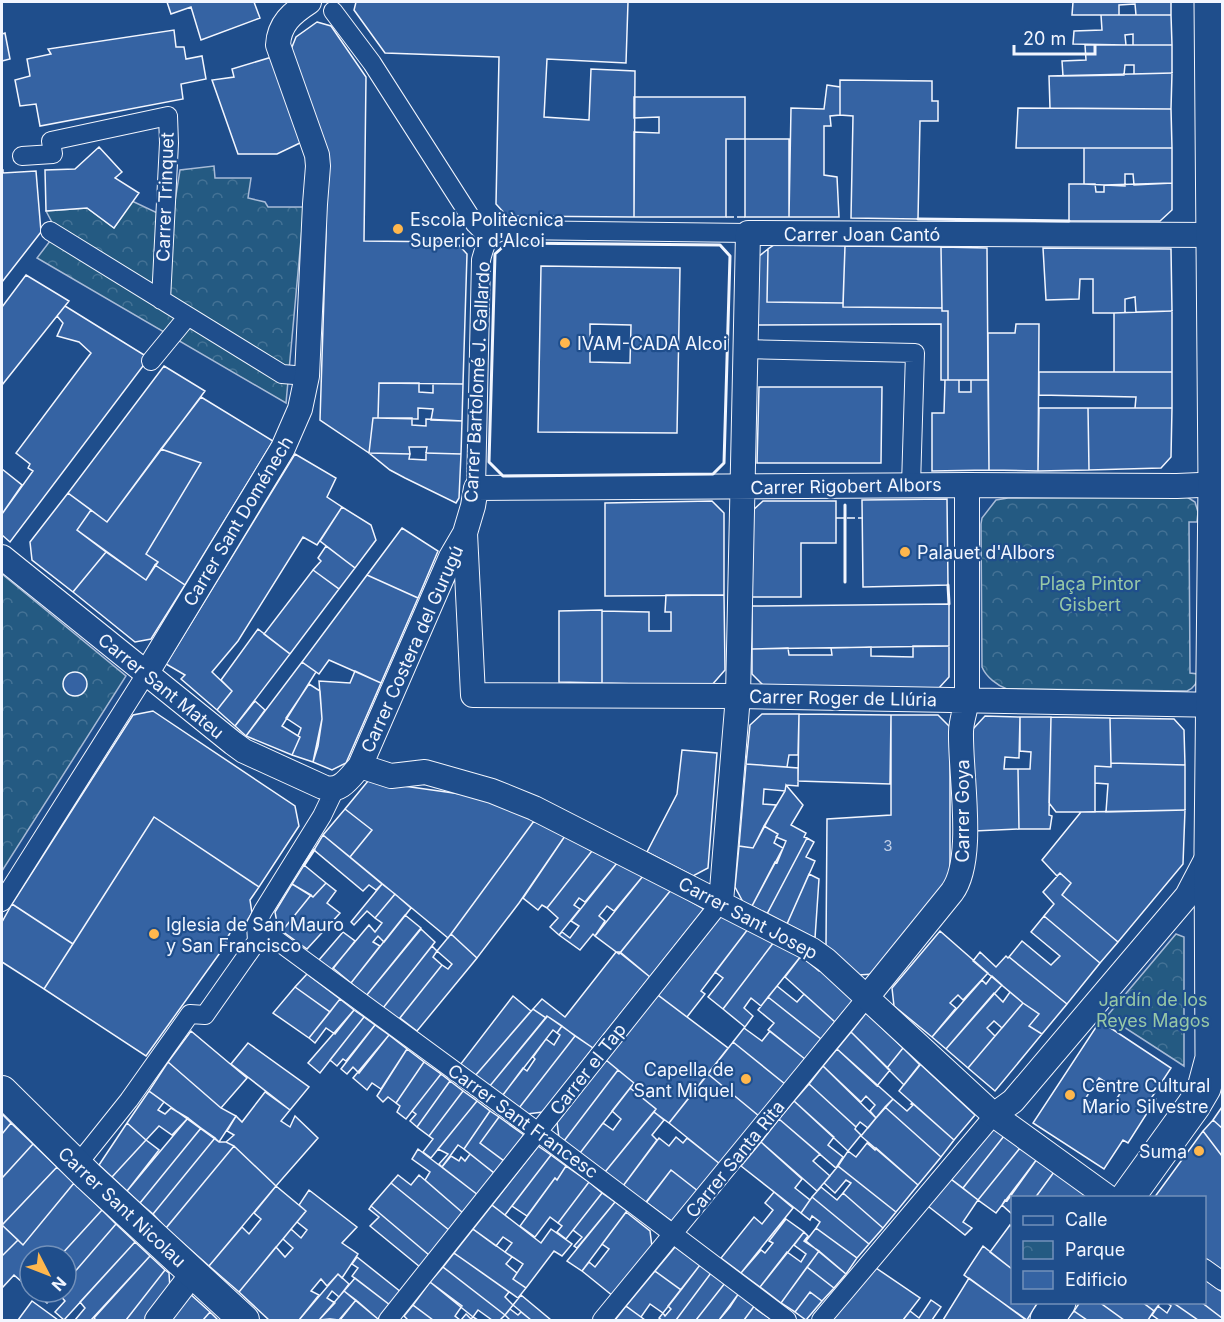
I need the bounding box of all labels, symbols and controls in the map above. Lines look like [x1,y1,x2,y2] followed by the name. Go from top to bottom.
[1014,18,1095,56] scale bar
[1023,28,1066,49] text: 20 m
[152,132,178,262] street label: Carrer Trinquet
[410,209,564,251] place label: Escola Politècnica Superior d'Alcoi
[391,222,405,236] marker: Escola Politècnica Superior d'Alcoi
[784,224,940,245] street label: Carrer Joan Cantó
[460,261,494,503] street label: Carrer Bartolomé J. Gallardo
[577,333,727,354] place label: IVAM-CADA Alcoi
[558,336,572,350] marker: IVAM-CADA Alcoi
[179,432,297,610] street label: Carrer Sant Doménech
[750,474,942,498] street label: Carrer Rigobert Albors
[357,542,467,756] street label: Carrer Costera del Gurugú
[917,542,1055,563] place label: Palauet d'Albors
[898,545,912,559] marker: Palauet d'Albors
[1039,573,1141,615] park label: Plaça Pintor Gisbert
[94,629,228,743] street label: Carrer Sant Mateu
[749,686,937,710] street label: Carrer Roger de Llúria
[952,759,973,863] street label: Carrer Goya
[883,836,893,855] house number: 3
[675,872,821,964] street label: Carrer Sant Josep
[166,914,344,956] place label: Iglesia de San Mauro y San Francisco
[147,927,161,941] marker: Iglesia de San Mauro y San Francisco
[1096,989,1210,1031] park label: Jardín de los Reyes Magos
[546,1019,630,1119] street label: Carrer el Tap
[444,1059,602,1183] street label: Carrer Sant Francesc
[634,1059,734,1101] place label: Capella de Sant Miquel
[739,1072,753,1086] marker: Capella de Sant Miquel
[1082,1075,1210,1117] place label: Centre Cultural Mario Silvestre
[1063,1088,1077,1102] marker: Centre Cultural Mario Silvestre
[681,1096,789,1222] street label: Carrer Santa Rita
[1139,1141,1187,1162] place label: Suma
[54,1143,190,1271] street label: Carrer Sant Nicolau
[1192,1144,1206,1158] marker: Suma
[1011,1196,1206,1304] legend
[1065,1209,1107,1230] text: Calle
[1065,1239,1125,1260] text: Parque
[18,1244,78,1304] north arrow
[1065,1269,1128,1290] text: Edificio
[48,1273,71,1295] text: N

